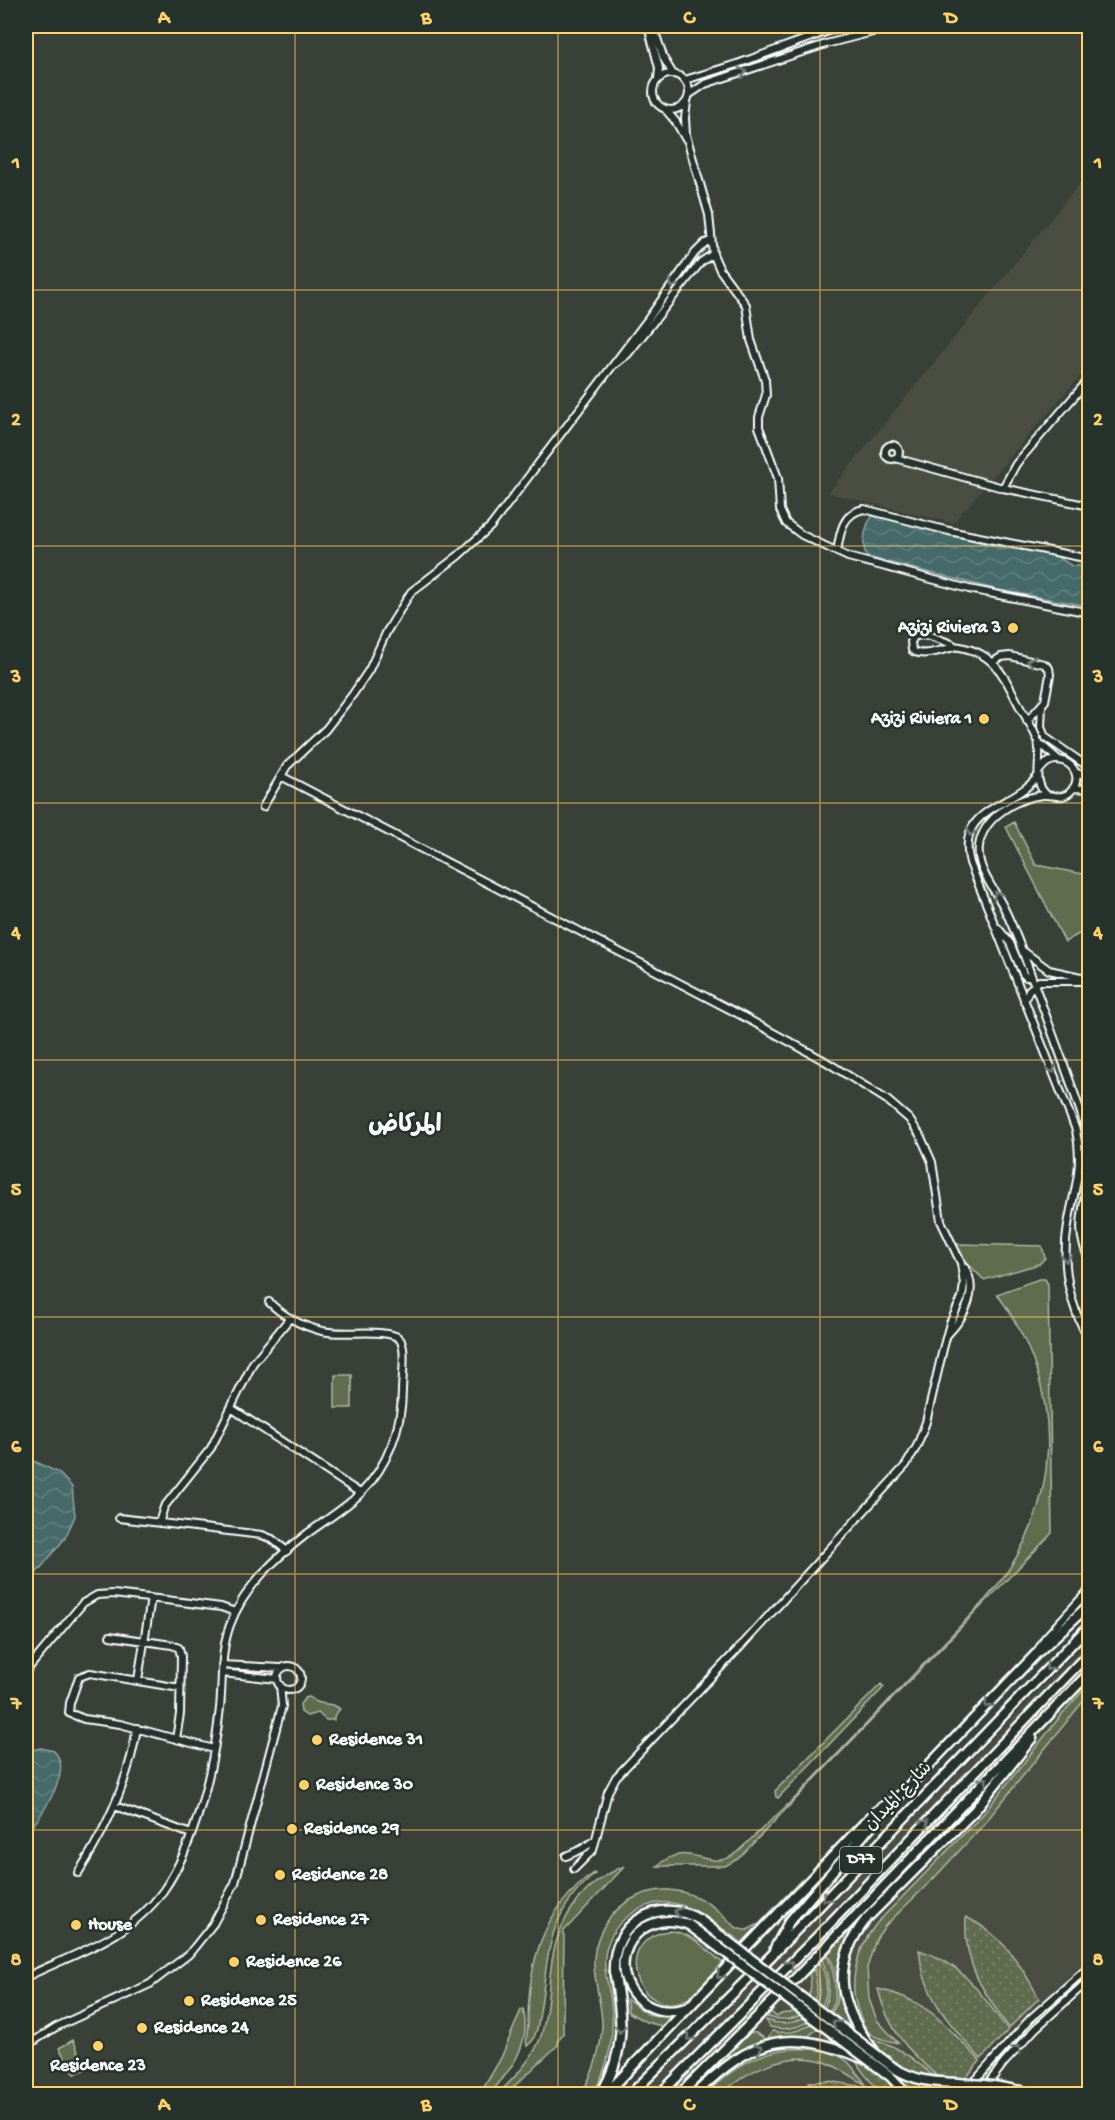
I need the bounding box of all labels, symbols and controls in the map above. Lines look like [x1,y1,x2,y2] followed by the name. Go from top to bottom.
[157,8,172,31] text: A
[420,8,432,31] text: B
[683,8,697,31] text: C
[942,8,958,31] text: D
[737,67,748,79] one-way arrow
[11,153,20,176] text: 1
[1093,153,1102,176] text: 1
[669,278,680,289] one-way arrow
[11,410,21,433] text: 2
[1093,410,1103,433] text: 2
[897,618,1001,639] place label: Azizi Riviera 3
[1006,621,1020,635] marker: Azizi Riviera 3
[1026,655,1036,668] one-way arrow
[10,667,21,690] text: 3
[1092,667,1103,690] text: 3
[870,709,972,730] place label: Azizi Riviera 1
[977,712,991,726] marker: Azizi Riviera 1
[966,827,979,837] one-way arrow
[993,891,1004,901] one-way arrow
[10,923,21,946] text: 4
[1092,923,1103,946] text: 4
[1045,1063,1057,1074] one-way arrow
[368,1112,442,1141] district label: المركاض
[11,1180,22,1203] text: 5
[1093,1180,1104,1203] text: 5
[1060,1254,1072,1263] one-way arrow
[11,1437,22,1460] text: 6
[1093,1437,1104,1460] text: 6
[1045,1659,1056,1670] one-way arrow
[10,1694,23,1717] text: 7
[1092,1694,1105,1717] text: 7
[984,1697,995,1707] one-way arrow
[328,1730,423,1751] place label: Residence 31
[310,1733,324,1747] marker: Residence 31
[861,1758,937,1836] street label: شارع الميدان
[315,1775,414,1796] place label: Residence 30
[297,1778,311,1792] marker: Residence 30
[977,1778,988,1788] one-way arrow
[303,1819,399,1840] place label: Residence 29
[918,1820,929,1831] one-way arrow
[285,1822,299,1836] marker: Residence 29
[840,1847,882,1873] road number: D77
[291,1865,388,1886] place label: Residence 28
[273,1868,287,1882] marker: Residence 28
[822,1891,833,1901] one-way arrow
[673,1906,683,1919] one-way arrow
[272,1910,370,1931] place label: Residence 27
[254,1913,268,1927] marker: Residence 27
[88,1915,133,1936] place label: House
[69,1918,83,1932] marker: House
[11,1950,22,1973] text: 8
[1093,1950,1104,1973] text: 8
[245,1952,342,1973] place label: Residence 26
[227,1955,241,1969] marker: Residence 26
[783,1961,794,1972] one-way arrow
[716,1969,727,1979] one-way arrow
[200,1991,297,2012] place label: Residence 25
[182,1994,196,2008] marker: Residence 25
[153,2018,249,2039] place label: Residence 24
[831,2020,842,2031] one-way arrow
[135,2021,149,2035] marker: Residence 24
[614,2025,627,2034] one-way arrow
[686,2030,696,2041] one-way arrow
[91,2039,105,2053] marker: Residence 23
[753,2043,764,2055] one-way arrow
[1010,2045,1021,2056] one-way arrow
[49,2056,146,2077] place label: Residence 23
[157,2095,172,2118] text: A
[420,2095,432,2118] text: B
[683,2095,697,2118] text: C
[942,2095,958,2118] text: D

